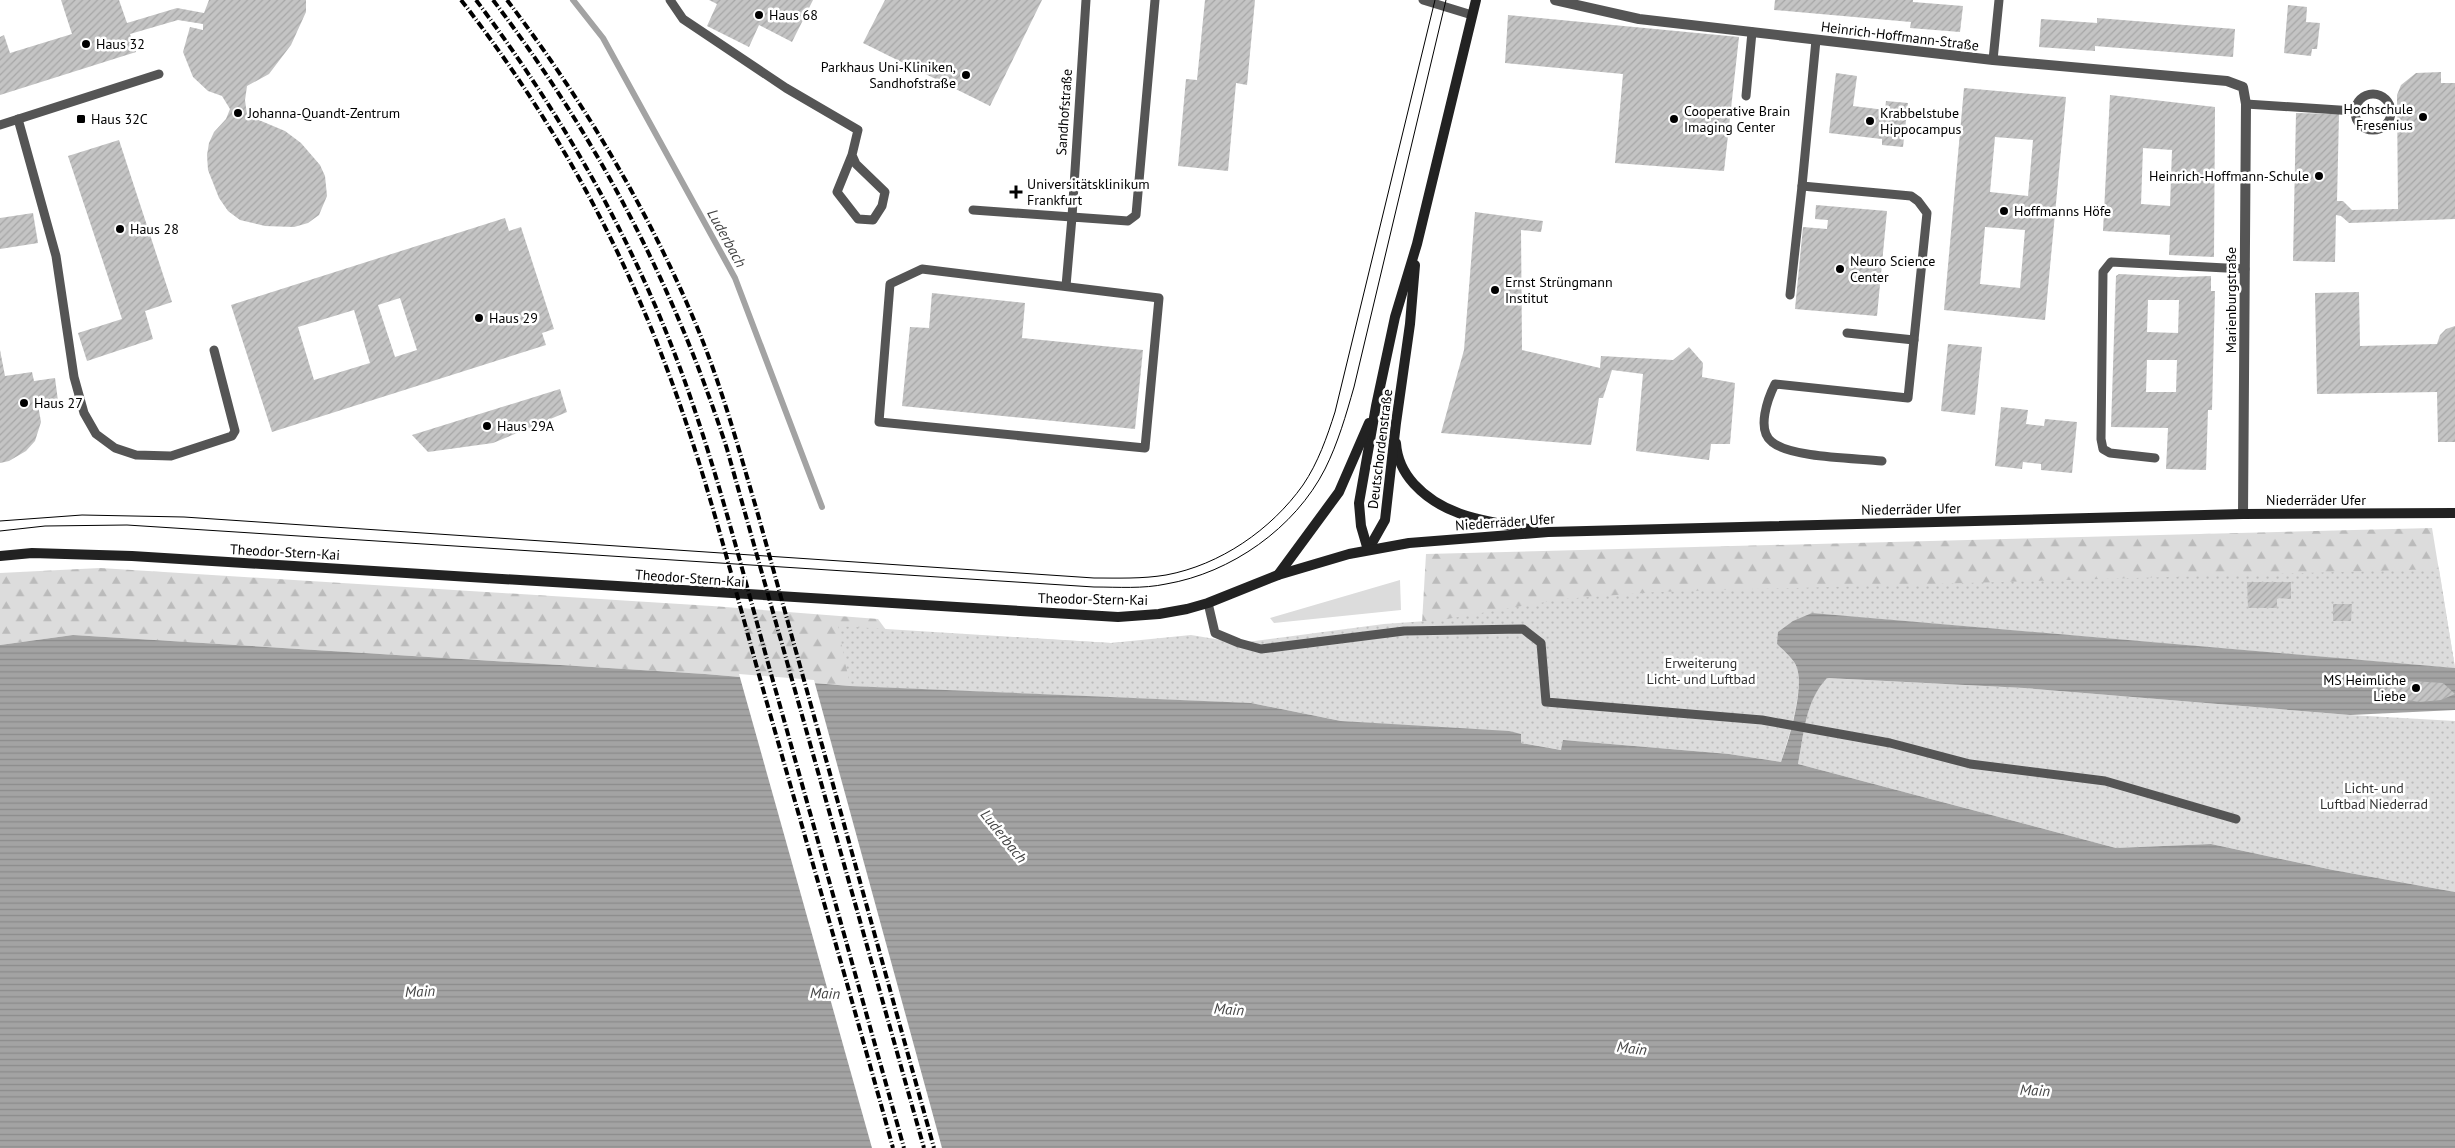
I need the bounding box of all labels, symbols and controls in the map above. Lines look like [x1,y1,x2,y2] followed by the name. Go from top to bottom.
[769,6,818,24] place label: Haus 68
[753,9,765,21] marker: Haus 68
[1820,17,1980,55] street label: Heinrich-Hoffmann-Straße
[96,35,145,53] place label: Haus 32
[80,38,92,50] marker: Haus 32
[821,58,956,92] place label: Parkhaus Uni-Kliniken, Sandhofstraße
[1052,68,1076,156] street label: Sandhofstraße
[960,69,972,81] marker: Parkhaus Uni-Kliniken, Sandhofstraße
[2344,100,2413,134] place label: Hochschule Fresenius
[1684,102,1790,136] place label: Cooperative Brain Imaging Center
[247,104,400,122] place label: Johanna-Quandt-Zentrum
[1880,104,1962,138] place label: Krabbelstube Hippocampus
[232,107,244,119] marker: Johanna-Quandt-Zentrum
[91,110,148,128] place label: Haus 32C
[2417,111,2429,123] marker: Hochschule Fresenius
[75,113,87,125] marker: Haus 32C
[1668,113,1680,125] marker: Cooperative Brain Imaging Center
[1864,115,1876,127] marker: Krabbelstube Hippocampus
[2149,167,2309,185] place label: Heinrich-Hoffmann-Schule
[2313,170,2325,182] marker: Heinrich-Hoffmann-Schule
[1027,175,1150,209] place label: Universitätsklinikum Frankfurt
[1009,185,1023,199] marker: Universitätsklinikum Frankfurt
[2014,202,2111,220] place label: Hoffmanns Höfe
[703,205,751,271] water label: Luderbach
[1998,205,2010,217] marker: Hoffmanns Höfe
[130,220,179,238] place label: Haus 28
[114,223,126,235] marker: Haus 28
[2222,247,2240,353] street label: Marienburgstraße
[1850,252,1935,286] place label: Neuro Science Center
[1834,263,1846,275] marker: Neuro Science Center
[1505,273,1613,307] place label: Ernst Strüngmann Institut
[1489,284,1501,296] marker: Ernst Strüngmann Institut
[489,309,538,327] place label: Haus 29
[473,312,485,324] marker: Haus 29
[1364,388,1396,510] street label: Deutschordenstraße
[34,394,83,412] place label: Haus 27
[18,397,30,409] marker: Haus 27
[497,417,555,435] place label: Haus 29A
[481,420,493,432] marker: Haus 29A
[2266,491,2366,509] street label: Niederräder Ufer
[1861,499,1961,519] street label: Niederräder Ufer
[1455,510,1556,534] street label: Niederräder Ufer
[230,540,340,564] street label: Theodor-Stern-Kai
[634,565,746,591] street label: Theodor-Stern-Kai
[1038,589,1148,609] street label: Theodor-Stern-Kai
[1647,654,1755,688] park label: Erweiterung Licht- und Luftbad
[2323,671,2406,705] place label: MS Heimliche Liebe
[2410,682,2422,694] marker: MS Heimliche Liebe
[2320,779,2428,813] park label: Licht- und Luftbad Niederrad
[977,805,1032,867] water label: Luderbach
[405,981,436,1001] water label: Main
[810,983,841,1003] water label: Main
[1213,998,1245,1020] water label: Main
[1616,1037,1648,1059] water label: Main
[2019,1080,2051,1100] water label: Main

